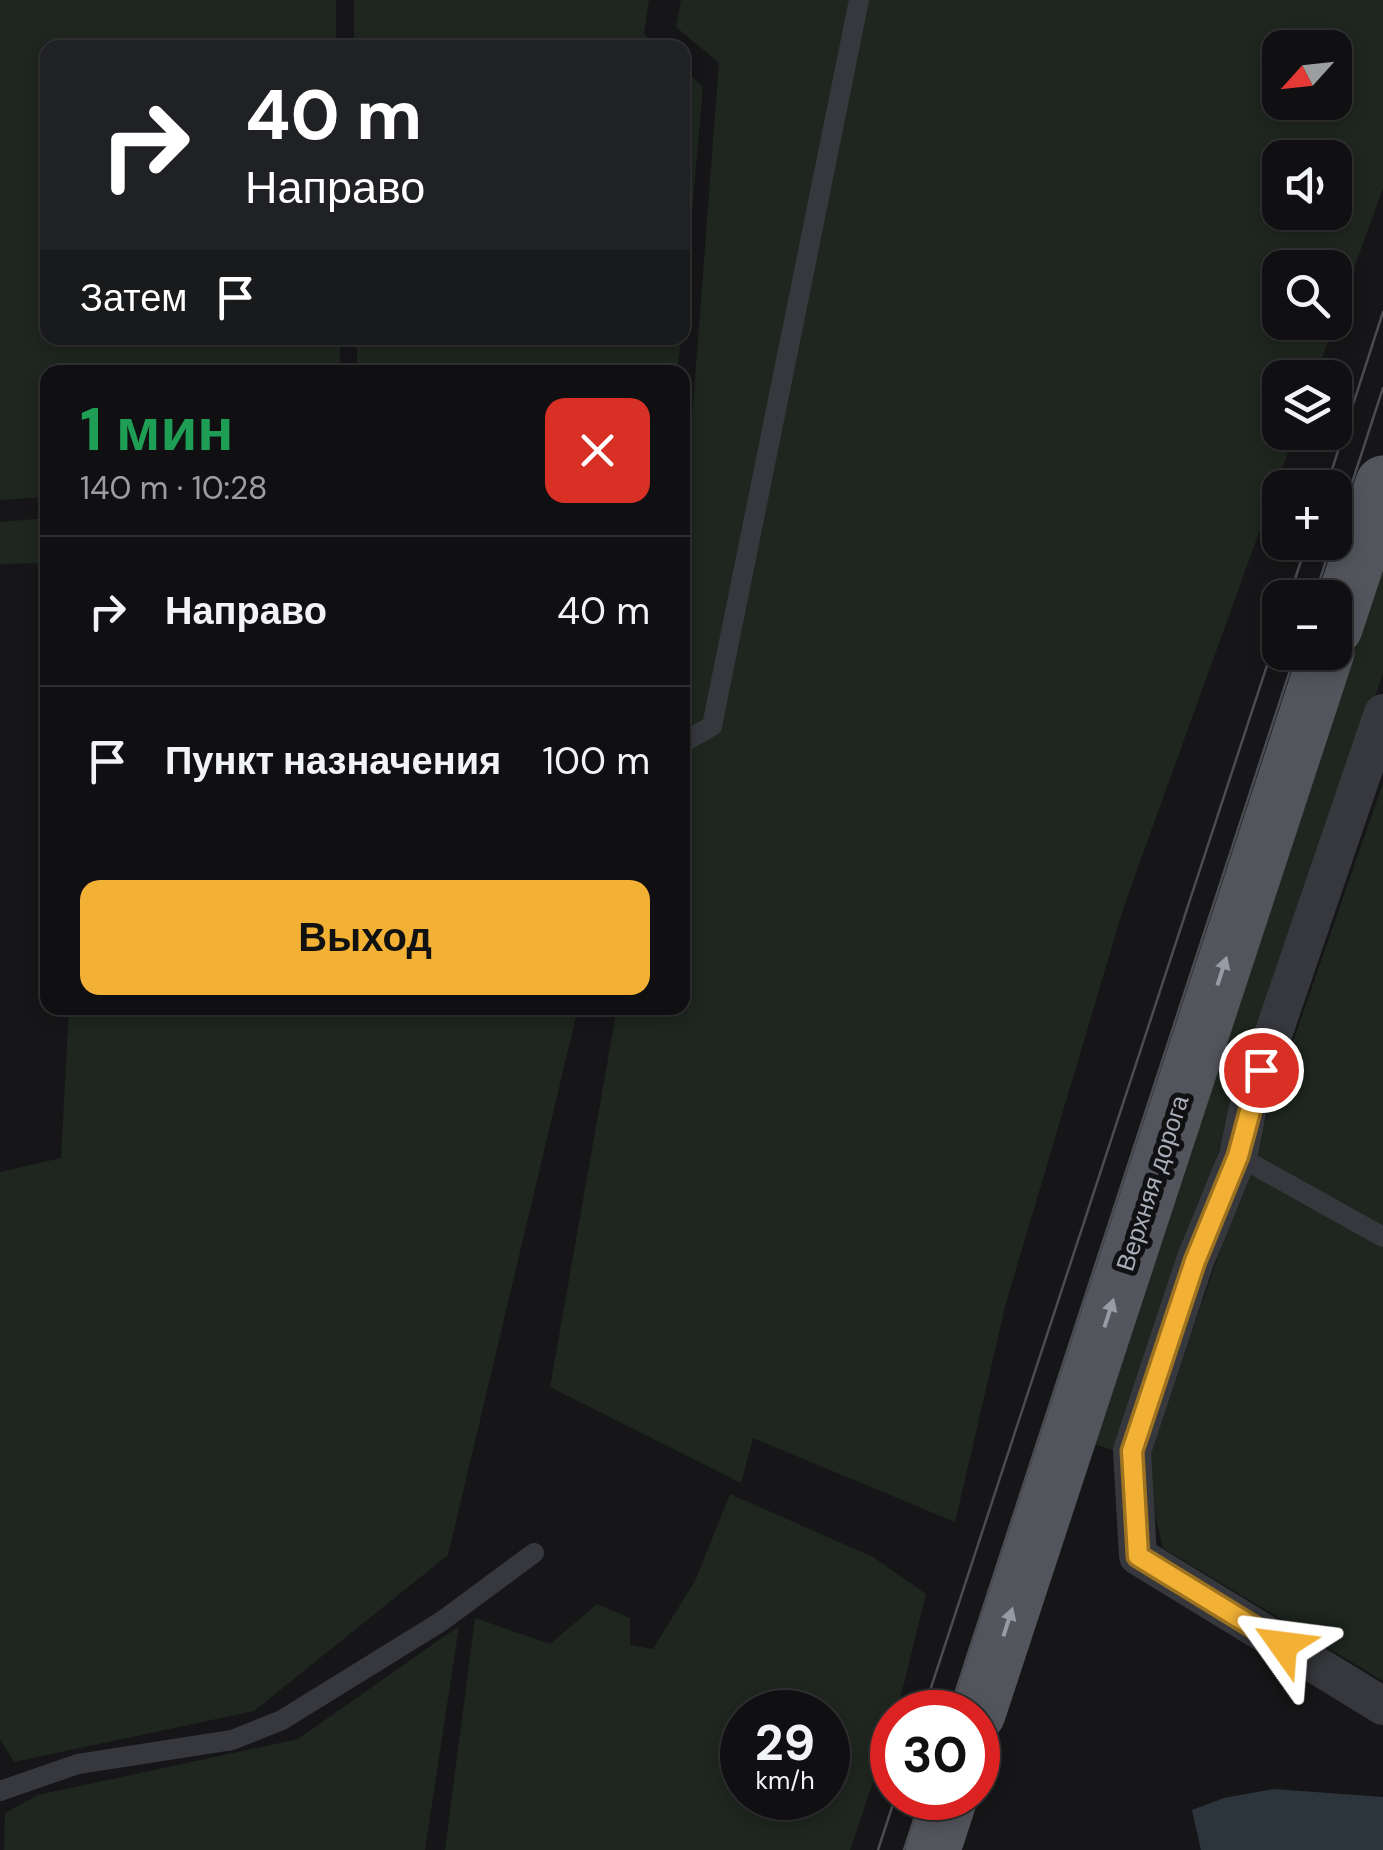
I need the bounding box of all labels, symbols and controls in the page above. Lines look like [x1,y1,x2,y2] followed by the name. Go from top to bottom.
[1262,30,1352,120] north arrow
[1262,30,1352,670] map controls
[245,70,422,161] text: 40 m
[80,80,210,210] icon: right
[1262,140,1352,230] button: sound
[245,158,425,217] text: Направо
[1262,250,1352,340] button: search
[208,270,263,325] icon: arrive
[80,273,188,323] text: Затем
[1262,360,1352,450] button: layers
[80,390,234,469] text: 1 мин
[545,398,650,503] button: close
[80,467,267,509] text: 140 m · 10:28
[1262,470,1352,560] button: +
[1262,580,1352,670] button: −
[80,584,135,639] icon: right
[165,586,327,636] text: Направо
[557,586,650,636] text: 40 m
[80,734,135,789] icon: arrive
[165,736,501,786] text: Пункт назначения
[542,736,650,786] text: 100 m
[80,880,650,995] button: Выход
[1215,956,1230,986] one-way arrow
[1219,1028,1304,1113] pin
[1234,1043,1289,1098] icon: arrive
[1109,1091,1196,1275] street label: Верхняя дорога
[1103,1297,1118,1327] one-way arrow
[1231,1593,1335,1697] position arrow
[1001,1606,1016,1636] one-way arrow
[870,1690,1000,1820] speed limit sign: 30
[755,1710,815,1776] text: 29
[755,1764,815,1797] text: km/h

